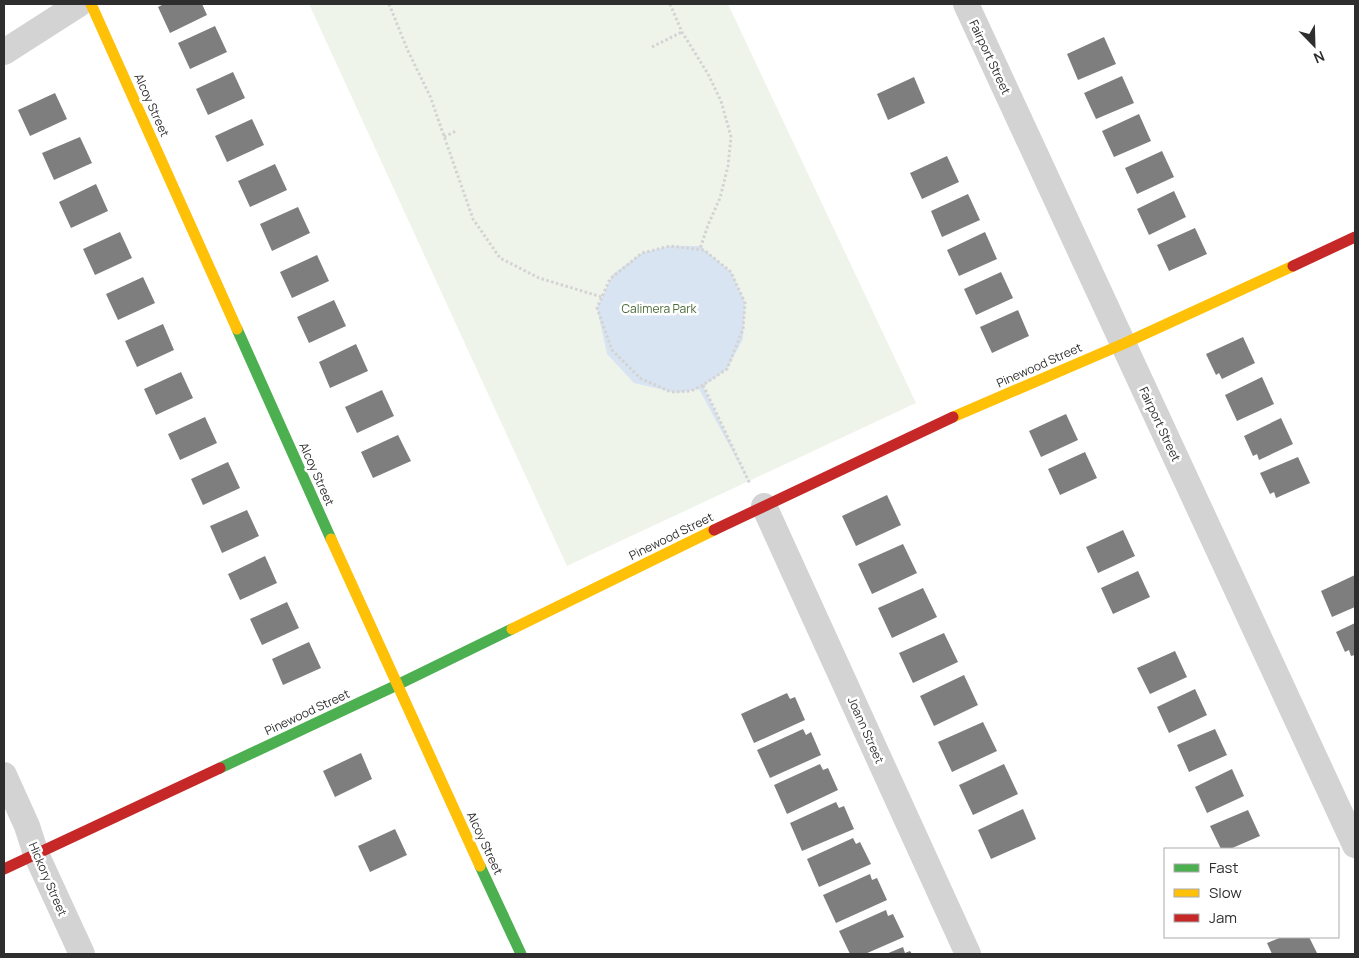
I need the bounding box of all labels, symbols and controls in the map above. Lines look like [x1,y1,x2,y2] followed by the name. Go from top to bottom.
[965,17,1015,97] street label: Fairport Street
[1289,20,1339,70] north arrow
[1311,47,1328,68] text: N
[130,71,174,140] street label: Alcoy Street
[621,300,698,317] park label: Calimera Park
[994,338,1085,391] street label: Pinewood Street
[1135,384,1185,464] street label: Fairport Street
[295,440,339,509] street label: Alcoy Street
[626,508,716,564] street label: Pinewood Street
[262,685,352,739] street label: Pinewood Street
[844,694,888,766] street label: Joann Street
[463,809,507,877] street label: Alcoy Street
[25,839,71,919] street label: Hickory Street
[1164,848,1339,938] legend
[1209,857,1238,878] text: Fast
[1209,882,1242,903] text: Slow
[1209,907,1237,928] text: Jam

